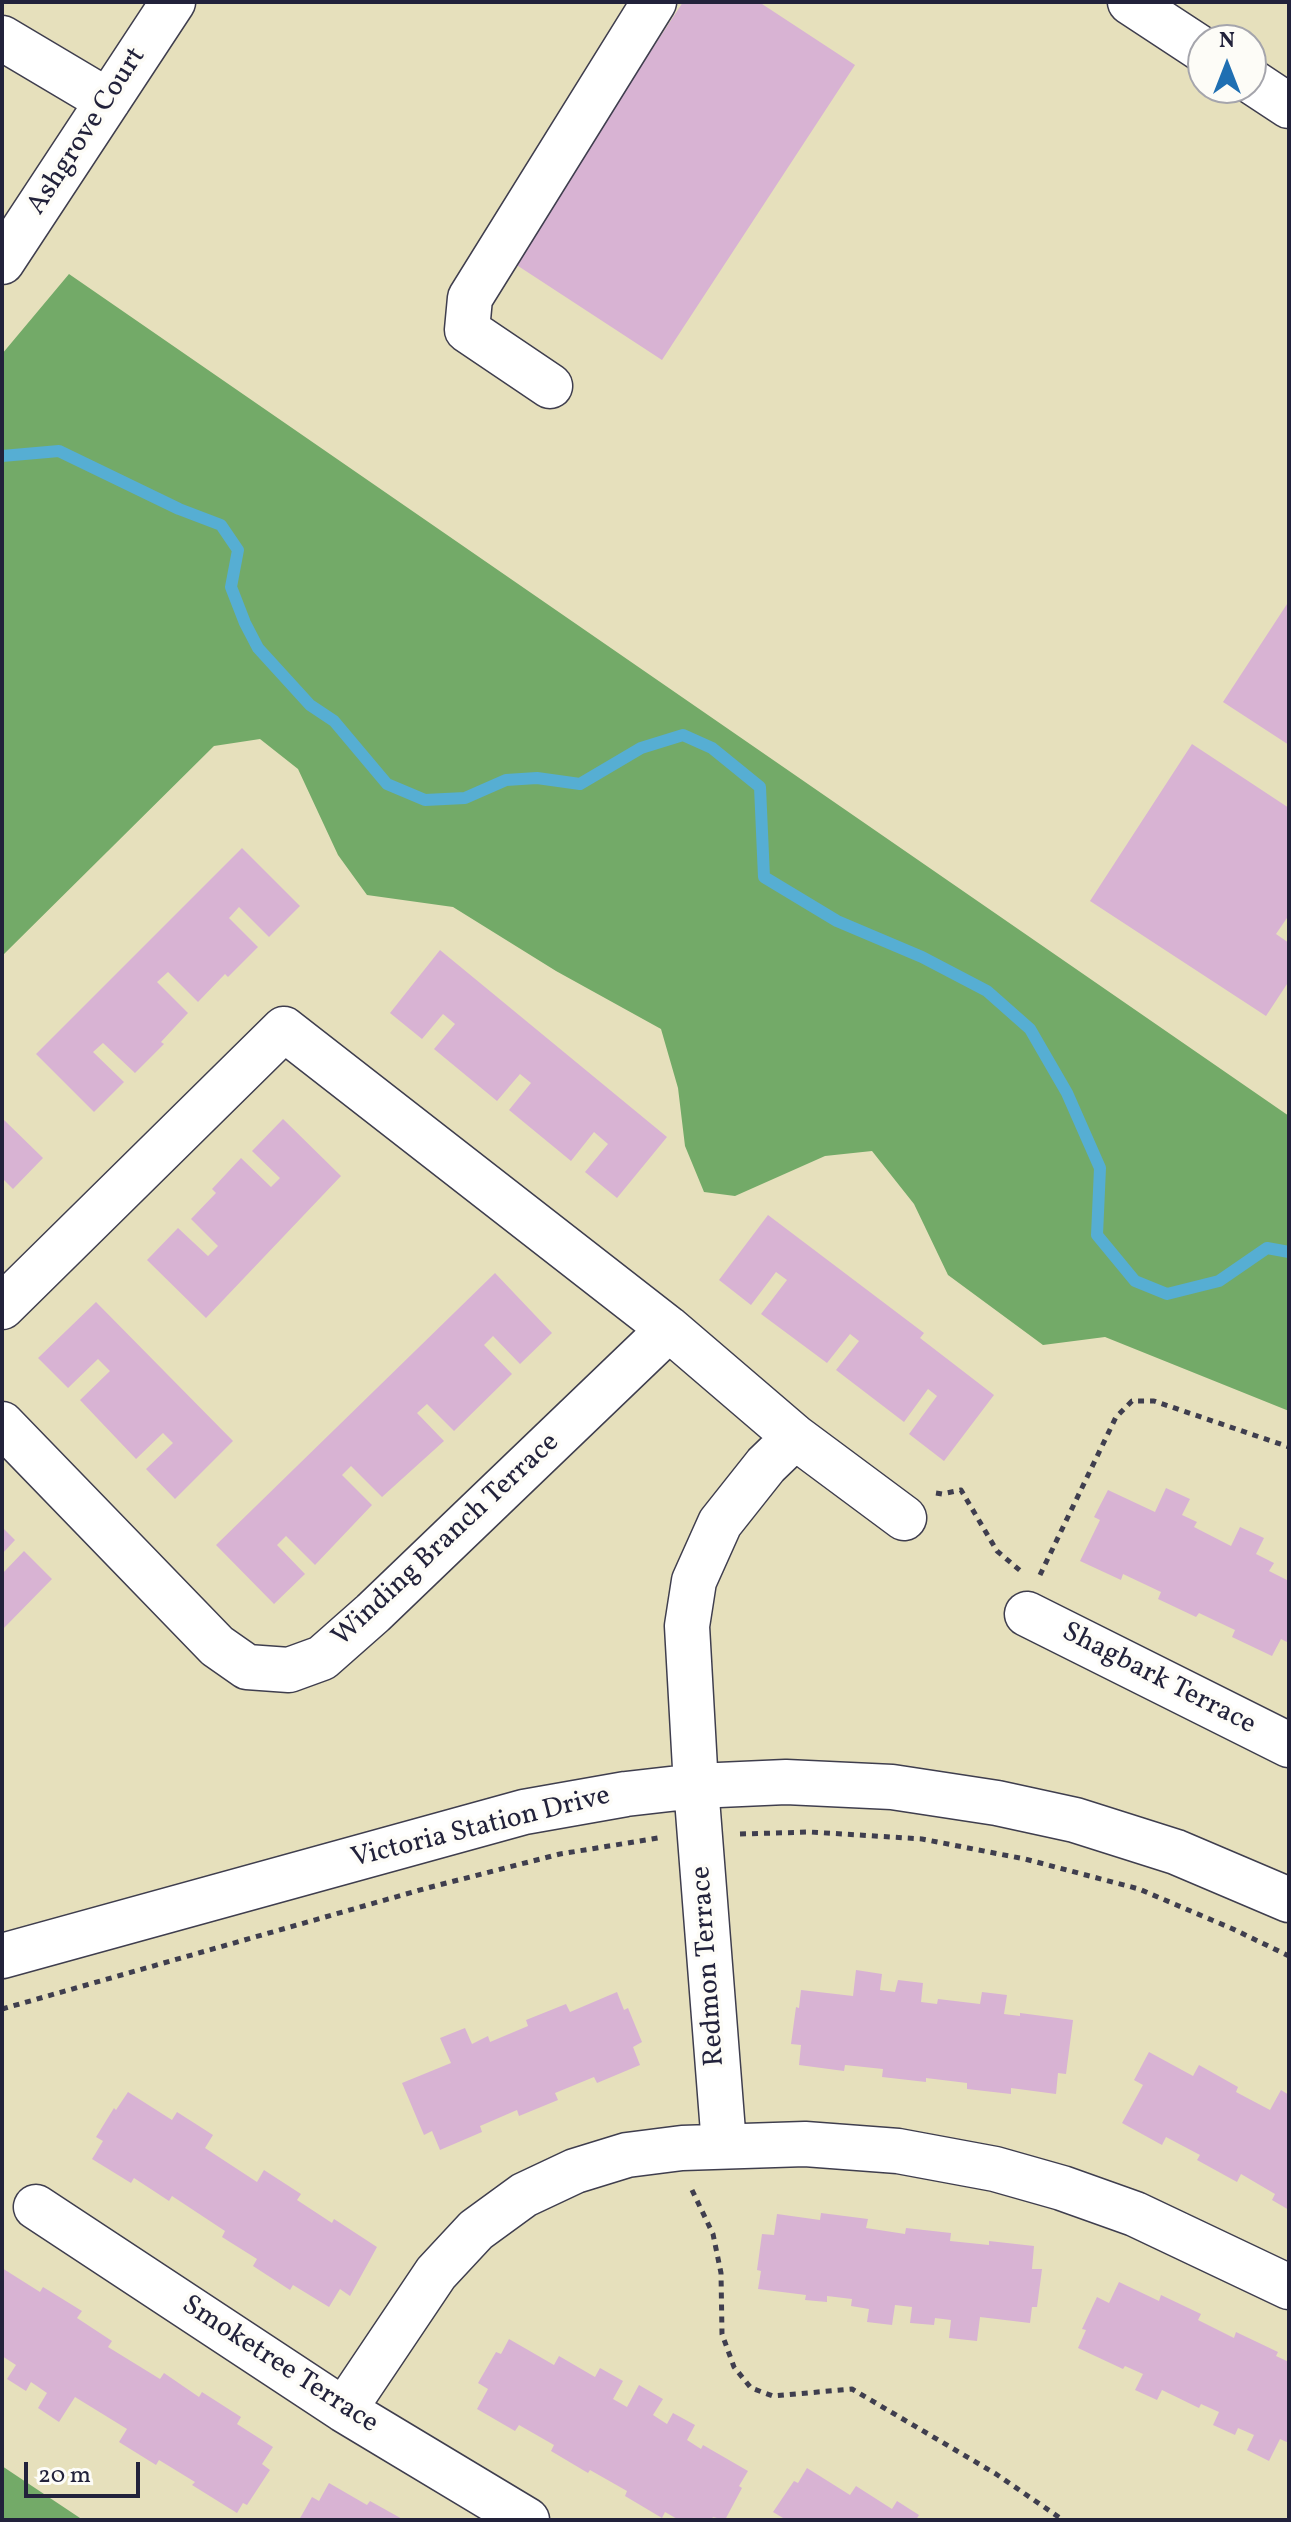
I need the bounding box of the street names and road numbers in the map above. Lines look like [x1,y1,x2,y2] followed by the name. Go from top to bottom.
[21,42,155,222] street label: Ashgrove Court
[327,1427,567,1655] street label: Winding Branch Terrace
[1055,1617,1261,1743] street label: Shagbark Terrace
[348,1781,614,1877] street label: Victoria Station Drive
[686,1865,734,2067] street label: Redmon Terrace
[174,2290,384,2442] street label: Smoketree Terrace

